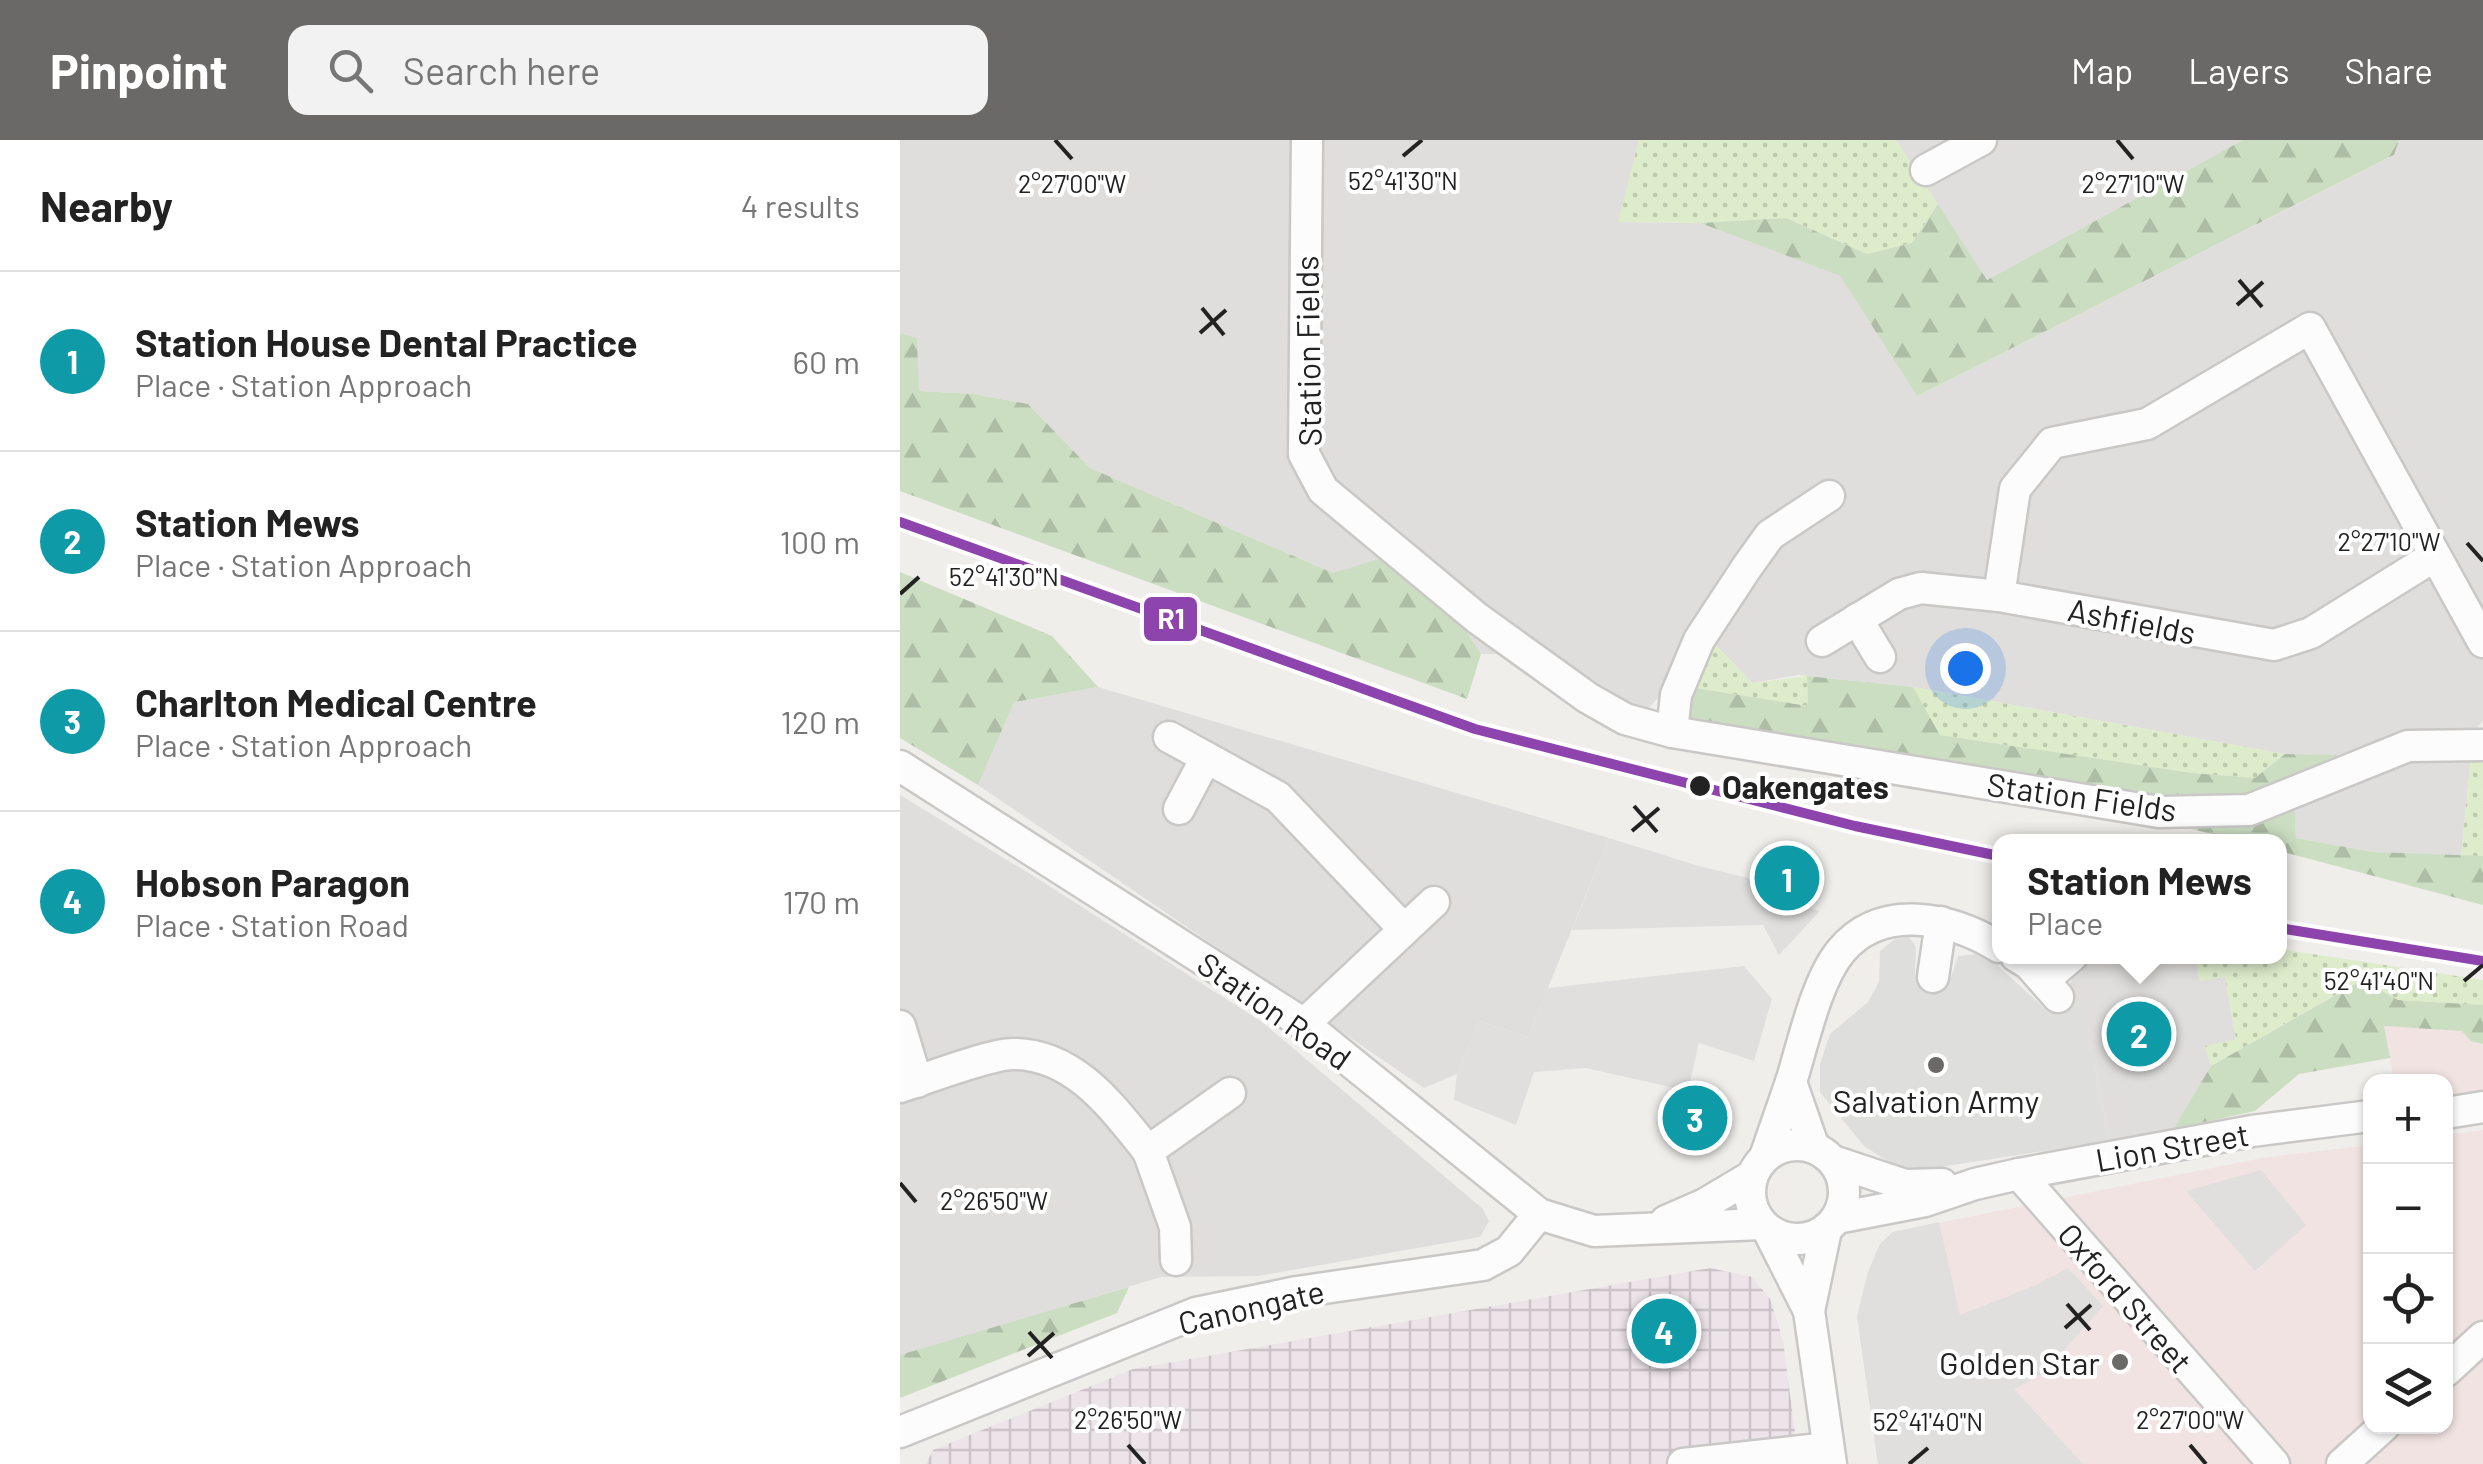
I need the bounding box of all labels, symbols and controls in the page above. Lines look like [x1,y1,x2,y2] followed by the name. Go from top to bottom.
[288,25,988,115] search box
[50,41,228,99] text: Pinpoint
[323,43,378,98] icon: search
[403,47,600,93] text: Search here
[2071,49,2133,91] text: Map
[2188,49,2290,91] text: Layers
[2345,49,2433,91] text: Share
[1348,165,1458,195] text: 52°41'30"N
[1018,168,1126,198] text: 2°27'00"W
[2082,168,2184,198] text: 2°27'10"W
[40,180,173,230] text: Nearby
[741,186,860,224] text: 4 results
[1286,255,1328,447] street label: Station Fields
[135,319,637,365] text: Station House Dental Practice
[67,342,78,380] text: 1
[793,342,860,380] text: 60 m
[135,365,472,403] text: Place · Station Approach
[135,499,360,545] text: Station Mews
[64,522,81,560] text: 2
[780,522,860,560] text: 100 m
[2338,526,2440,556] text: 2°27'10"W
[135,545,472,583] text: Place · Station Approach
[949,561,1059,591] text: 52°41'30"N
[2065,589,2199,651] street label: Ashfields
[1142,595,1199,643] line badge: R1
[1157,601,1185,635] text: R1
[1940,643,1991,694] your location
[135,679,537,725] text: Charlton Medical Centre
[64,702,81,740] text: 3
[781,702,860,740] text: 120 m
[135,725,472,763] text: Place · Station Approach
[1985,764,2179,828] street label: Station Fields
[1722,767,1889,805] place label: Oakengates
[1687,773,1713,799] marker: Oakengates
[1992,834,2287,964] popup
[1754,840,1820,916] pin: 1
[2027,857,2252,903] text: Station Mews
[135,859,410,905] text: Hobson Paragon
[63,882,82,920] text: 4
[783,882,860,920] text: 170 m
[2027,903,2103,941] text: Place
[135,905,409,943] text: Place · Station Road
[1191,943,1359,1077] street label: Station Road
[2324,965,2434,995] text: 52°41'40"N
[2106,996,2172,1072] pin: 2
[1925,1054,1947,1076] marker: Salvation Army
[2363,1074,2453,1434] map controls
[2363,1074,2453,1164] button: +
[1662,1080,1728,1156] pin: 3
[1833,1081,2039,1119] place label: Salvation Army
[2092,1114,2252,1178] street label: Lion Street
[2363,1164,2453,1254] button: −
[940,1185,1048,1215] text: 2°26'50"W
[2051,1215,2201,1379] street label: Oxford Street
[2363,1254,2453,1344] button: locate
[1174,1271,1328,1341] street label: Canongate
[1632,1294,1696,1368] pin: 4
[1939,1343,2100,1381] place label: Golden Star
[2363,1344,2453,1434] button: layers
[2109,1351,2131,1373] marker: Golden Star
[1074,1404,1182,1434] text: 2°26'50"W
[2136,1404,2244,1434] text: 2°27'00"W
[1873,1406,1983,1436] text: 52°41'40"N

